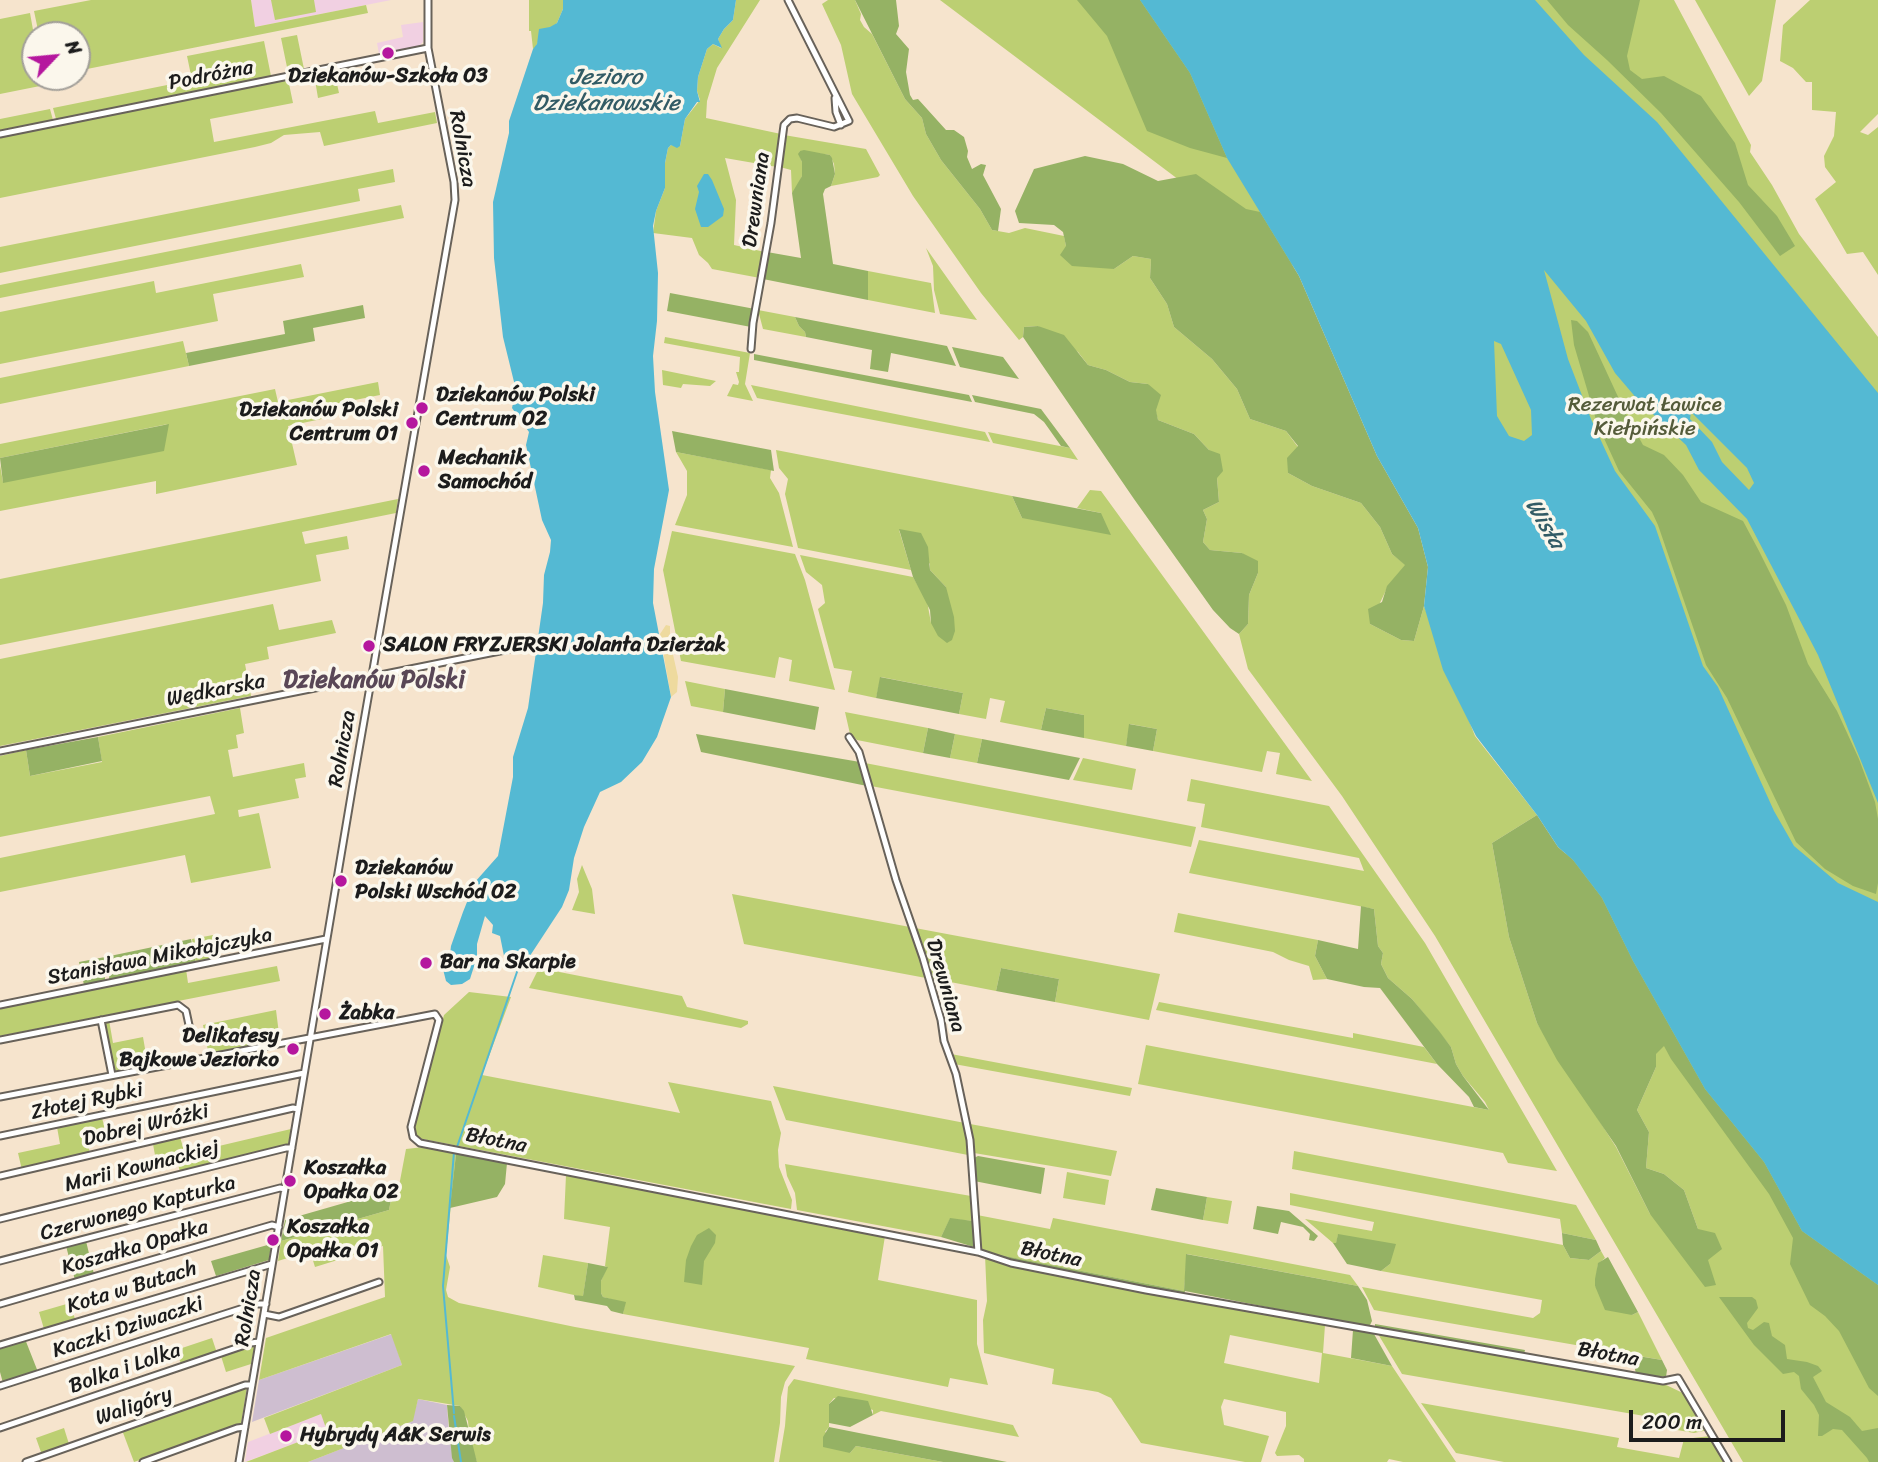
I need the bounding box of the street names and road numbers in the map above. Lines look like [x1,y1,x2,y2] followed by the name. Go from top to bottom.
[167,55,255,97] street label: Podróżna
[443,109,481,189] street label: Rolnicza
[738,151,776,249] street label: Drewniana
[165,669,267,713] street label: Wędkarska
[324,709,362,789] street label: Rolnicza
[45,923,275,991] street label: Stanisława Mikołajczyka
[920,936,970,1036] street label: Drewniana
[29,1078,145,1126] street label: Złotej Rybki
[81,1099,211,1153] street label: Dobrej Wróżki
[463,1123,529,1159] street label: Błotna
[62,1136,222,1198] street label: Marii Kownackiej
[38,1171,238,1247] street label: Czerwonego Kapturka
[59,1215,211,1281] street label: Koszałka Opałka
[1018,1236,1084,1274] street label: Błotna
[64,1256,200,1320] street label: Kota w Butach
[230,1268,268,1348] street label: Rolnicza
[49,1292,207,1364] street label: Kaczki Dziwaczki
[1575,1337,1641,1373] street label: Błotna
[66,1338,184,1400] street label: Bolka i Lolka
[92,1382,176,1432] street label: Waligóry

